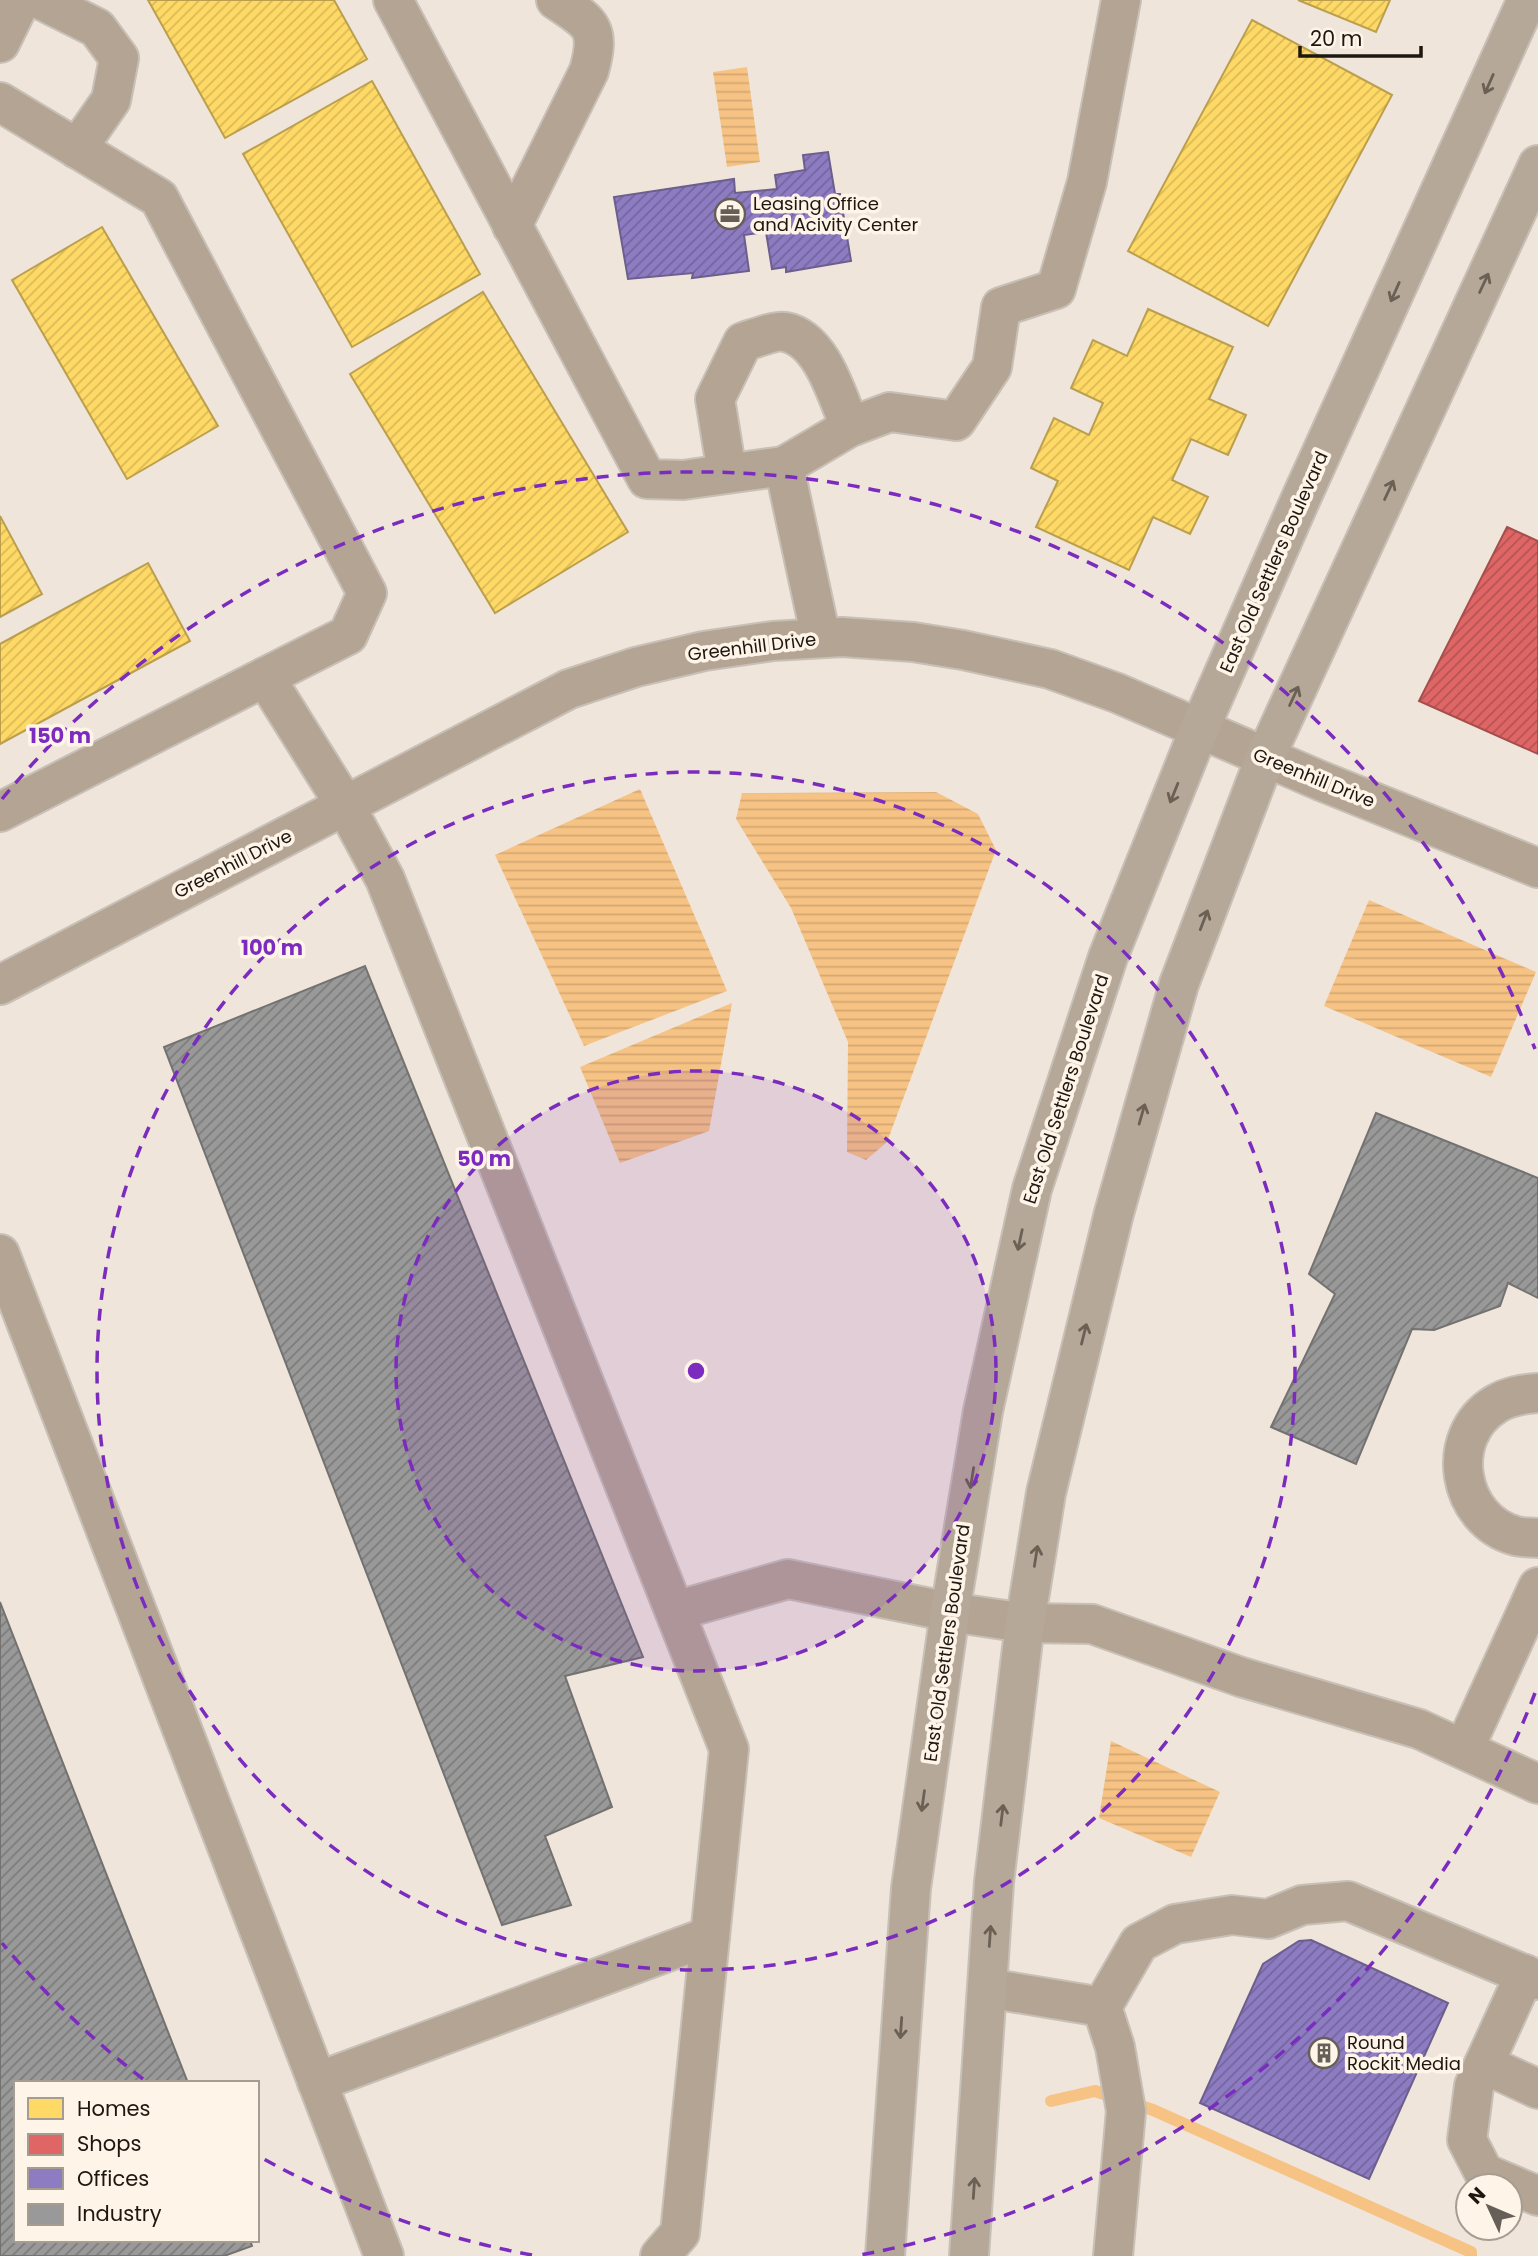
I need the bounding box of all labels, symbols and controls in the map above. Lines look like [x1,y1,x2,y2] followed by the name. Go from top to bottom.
[1300,14,1421,58] scale bar
[1310,24,1363,53] text: 20 m
[1482,73,1495,95] one-way arrow
[753,191,918,237] place label: Leasing Office and Acivity Center
[713,197,747,231] office icon: Leasing Office and Acivity Center
[1478,273,1491,294] one-way arrow
[1388,280,1401,302] one-way arrow
[1213,447,1334,676] street label: East Old Settlers Boulevard
[1383,480,1396,501] one-way arrow
[686,626,818,667] street label: Greenhill Drive
[1288,686,1301,708] one-way arrow
[29,721,91,750] text: 150 m
[1250,742,1379,813] street label: Greenhill Drive
[1166,782,1179,804] one-way arrow
[169,823,296,904] street label: Greenhill Drive
[1198,910,1211,932] one-way arrow
[241,933,303,962] text: 100 m
[1017,971,1114,1207] street label: East Old Settlers Boulevard
[1137,1103,1150,1125] one-way arrow
[457,1144,511,1173] text: 50 m
[1013,1228,1027,1251] one-way arrow
[1078,1323,1091,1346] one-way arrow
[684,1359,708,1383] centre of rings
[965,1466,978,1489] one-way arrow
[917,1522,976,1763] street label: East Old Settlers Boulevard
[1030,1545,1043,1568] one-way arrow
[916,1789,929,1812] one-way arrow
[996,1804,1009,1826] one-way arrow
[984,1925,997,1948] one-way arrow
[894,2016,907,2038] one-way arrow
[1347,2030,1461,2076] place label: Round Rockit Media
[1307,2036,1341,2070] building icon: Round Rockit Media
[14,2081,259,2242] legend
[77,2094,151,2123] text: Homes
[77,2129,141,2158] text: Shops
[77,2164,149,2193] text: Offices
[1454,2172,1524,2242] north arrow
[968,2177,981,2200] one-way arrow
[1462,2181,1492,2210] text: N
[77,2199,162,2228] text: Industry

